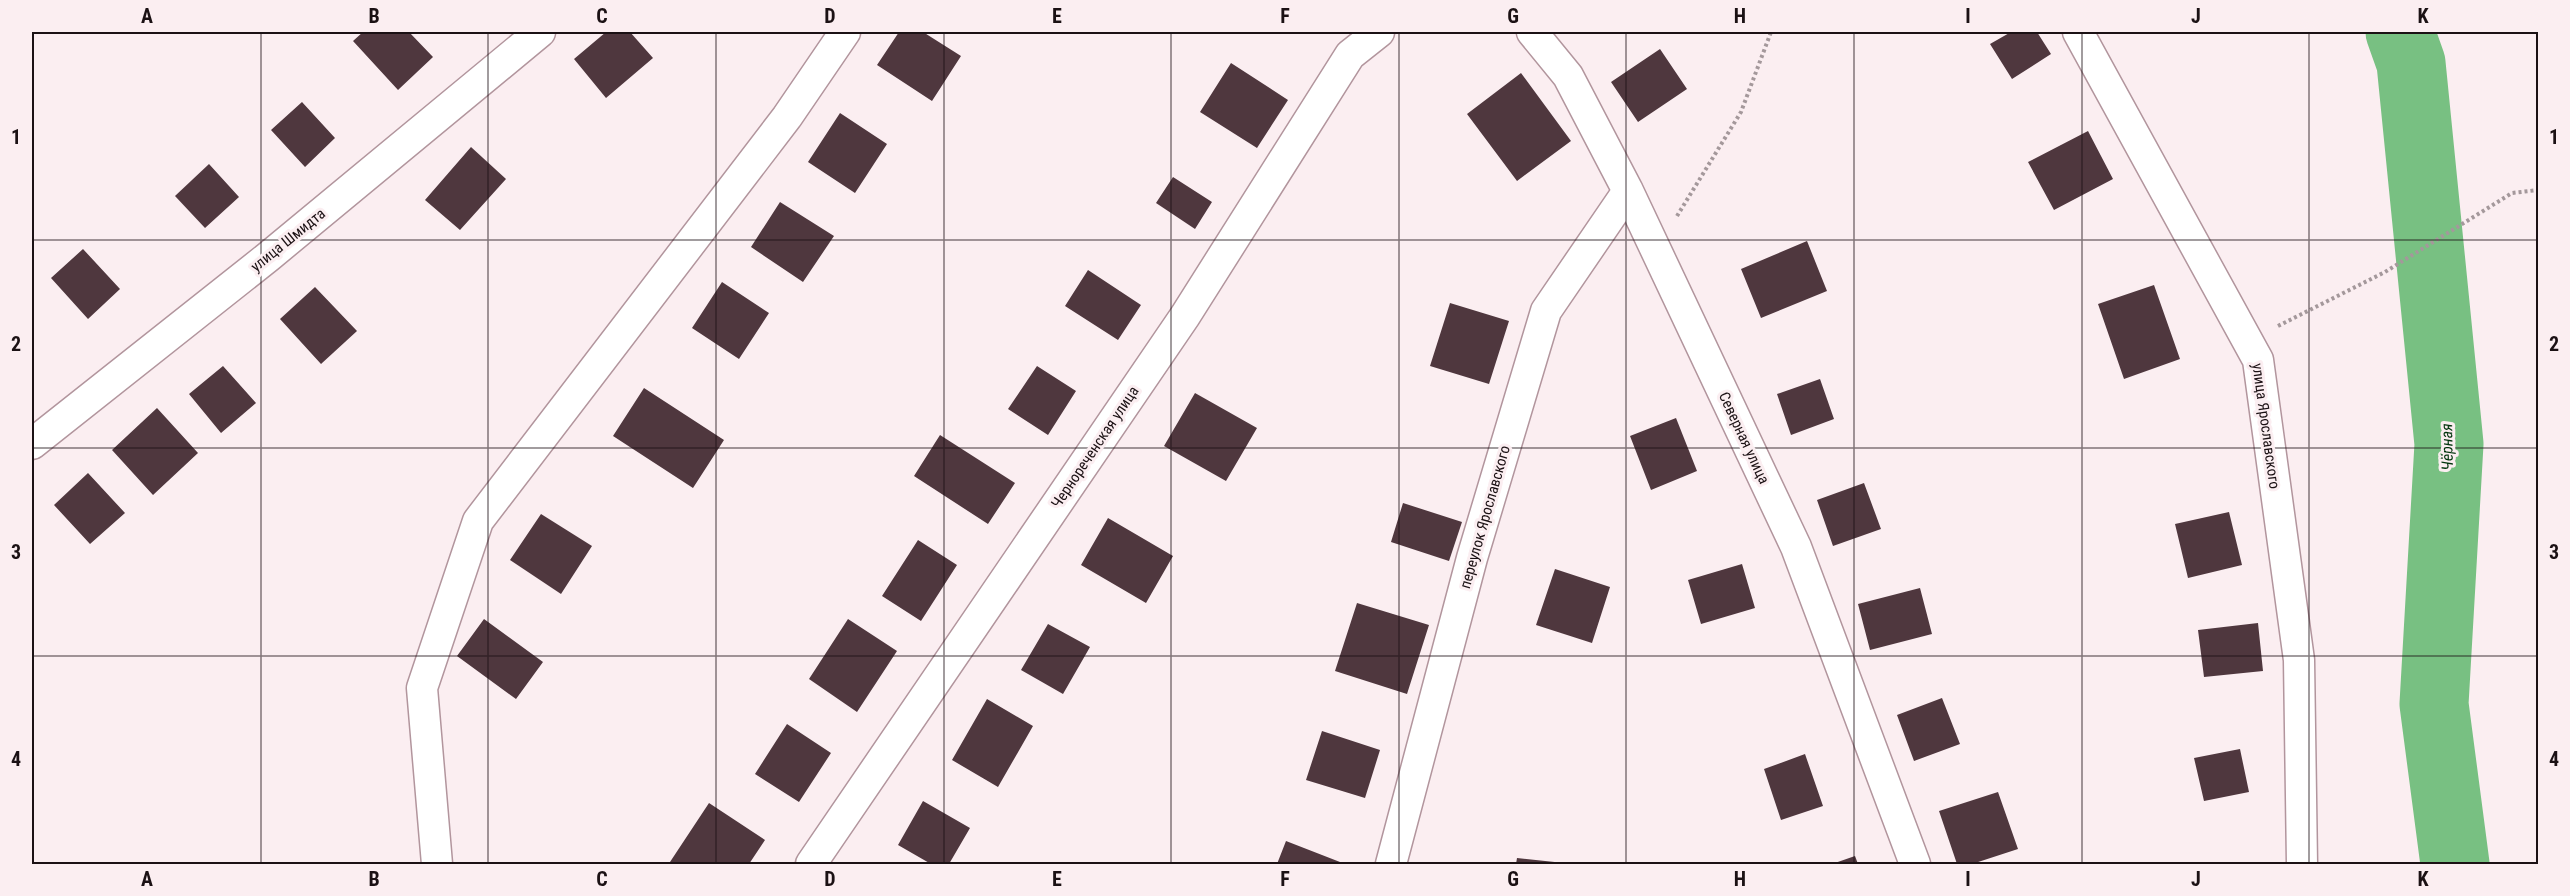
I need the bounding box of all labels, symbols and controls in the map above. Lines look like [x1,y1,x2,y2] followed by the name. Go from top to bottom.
[141,4,153,28] text: A
[368,4,380,28] text: B
[596,4,608,28] text: C
[824,4,836,28] text: D
[1052,4,1062,28] text: E
[1280,4,1290,28] text: F
[1507,4,1519,28] text: G
[1734,4,1746,28] text: H
[1965,4,1971,28] text: I
[2191,4,2201,28] text: J
[2417,4,2429,28] text: K
[11,125,21,149] text: 1
[2549,125,2559,149] text: 1
[247,204,329,276] street label: улица Шмидта
[11,332,21,356] text: 2
[2549,332,2559,356] text: 2
[2248,362,2284,490] street label: улица Ярославского
[1048,383,1142,511] street label: Чернореченская улица
[1715,389,1773,487] street label: Северная улица
[2437,423,2457,471] water label: Чёрная
[1456,443,1514,591] street label: переулок Ярославского
[11,540,21,564] text: 3
[2549,540,2559,564] text: 3
[11,747,21,771] text: 4
[2549,747,2559,771] text: 4
[141,867,153,891] text: A
[368,867,380,891] text: B
[596,867,608,891] text: C
[824,867,836,891] text: D
[1052,867,1062,891] text: E
[1280,867,1290,891] text: F
[1507,867,1519,891] text: G
[1734,867,1746,891] text: H
[1965,867,1971,891] text: I
[2191,867,2201,891] text: J
[2417,867,2429,891] text: K

